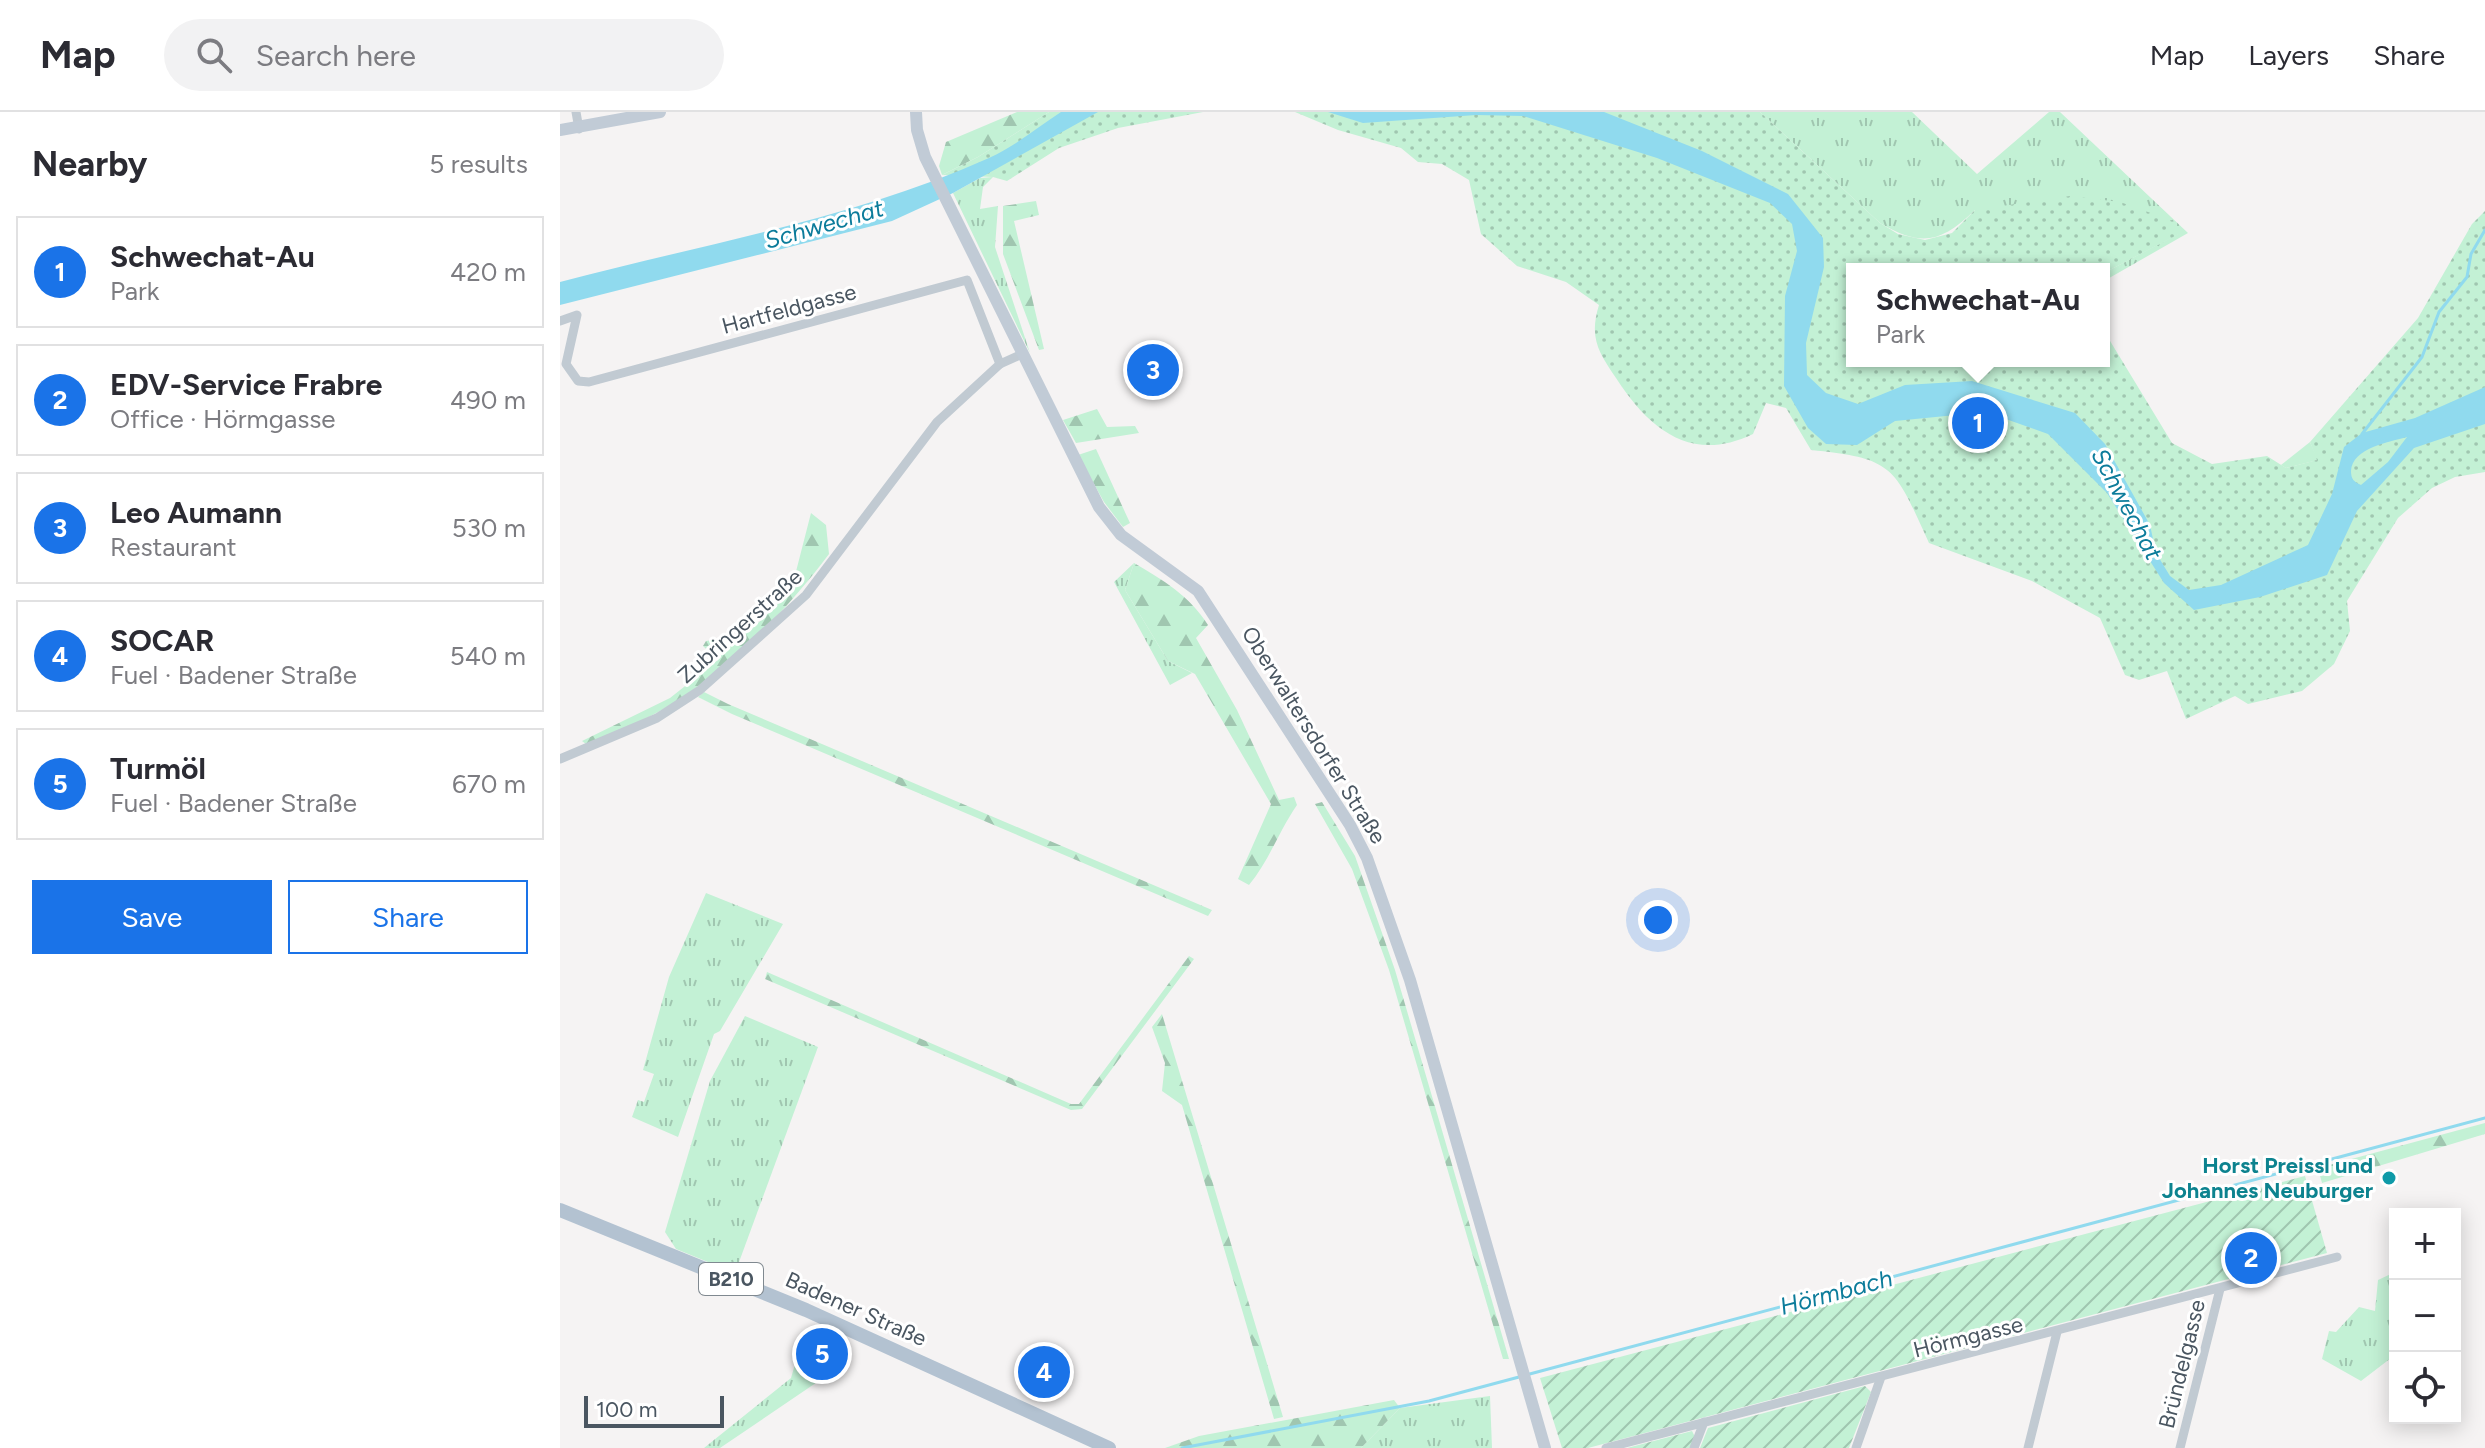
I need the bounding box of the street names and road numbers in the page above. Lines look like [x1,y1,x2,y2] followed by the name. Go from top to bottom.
[719,278,859,340] street label: Hartfeldgasse
[672,563,808,689] street label: Zubringerstraße
[1236,621,1392,849] street label: Oberwaltersdorfer Straße
[699,1263,763,1295] road number: B210
[781,1266,931,1352] street label: Badener Straße
[2153,1297,2211,1431] street label: Bründelgasse
[1910,1310,2026,1364] street label: Hörmgasse

